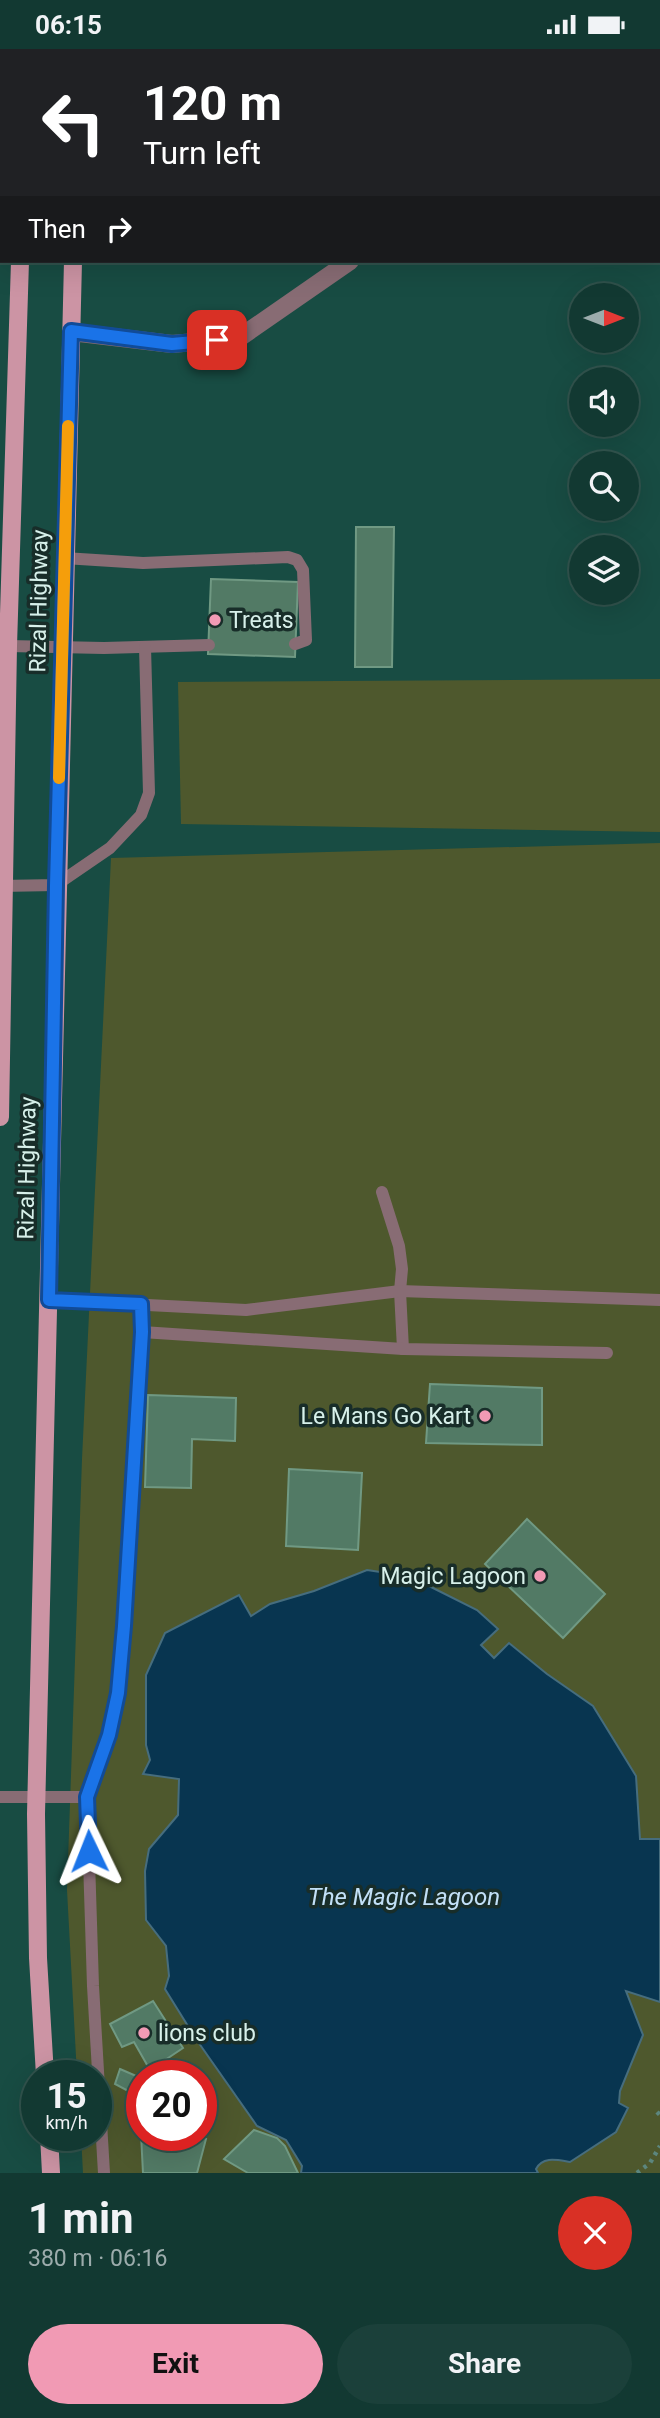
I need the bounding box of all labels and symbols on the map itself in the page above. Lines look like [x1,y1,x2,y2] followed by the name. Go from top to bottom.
[569,283,639,353] north arrow
[187,310,247,370] pin
[24,529,54,673] street label: Rizal Highway
[229,607,294,634] place label: Treats
[207,612,223,628] marker: Treats
[12,1096,42,1240] street label: Rizal Highway
[301,1403,471,1430] place label: Le Mans Go Kart
[477,1408,493,1424] marker: Le Mans Go Kart
[380,1563,526,1590] place label: Magic Lagoon
[532,1568,548,1584] marker: Magic Lagoon
[52,1814,126,1888] position arrow
[308,1883,500,1911] water label: The Magic Lagoon
[158,2020,256,2047] place label: lions club
[136,2025,152,2041] marker: lions club
[126,2060,217,2151] speed limit sign: 20

